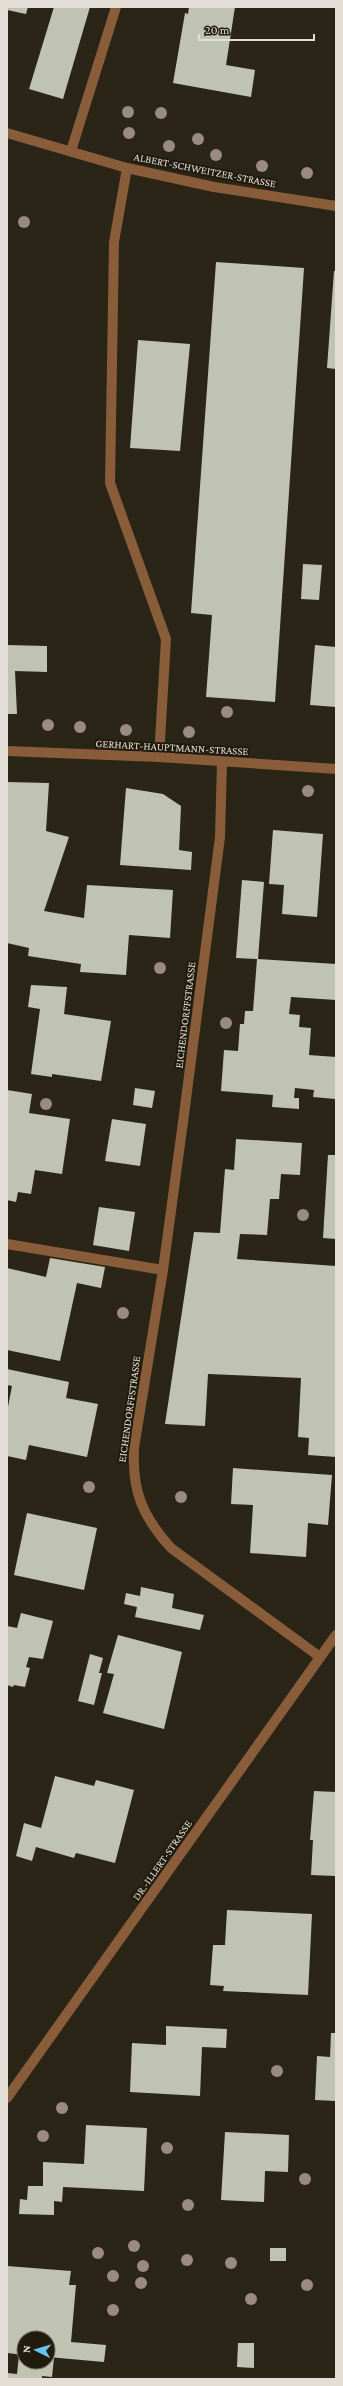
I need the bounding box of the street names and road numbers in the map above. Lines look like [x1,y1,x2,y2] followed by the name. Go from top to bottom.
[133,150,277,190] street label: ALBERT-SCHWEITZER-STRASSE
[95,737,249,757] street label: GERHART-HAUPTMANN-STRASSE
[173,961,197,1069] street label: EICHENDORFFSTRASSE
[116,1355,142,1463] street label: EICHENDORFFSTRASSE
[130,1818,194,1902] street label: DR.-ILLERT-STRASSE

